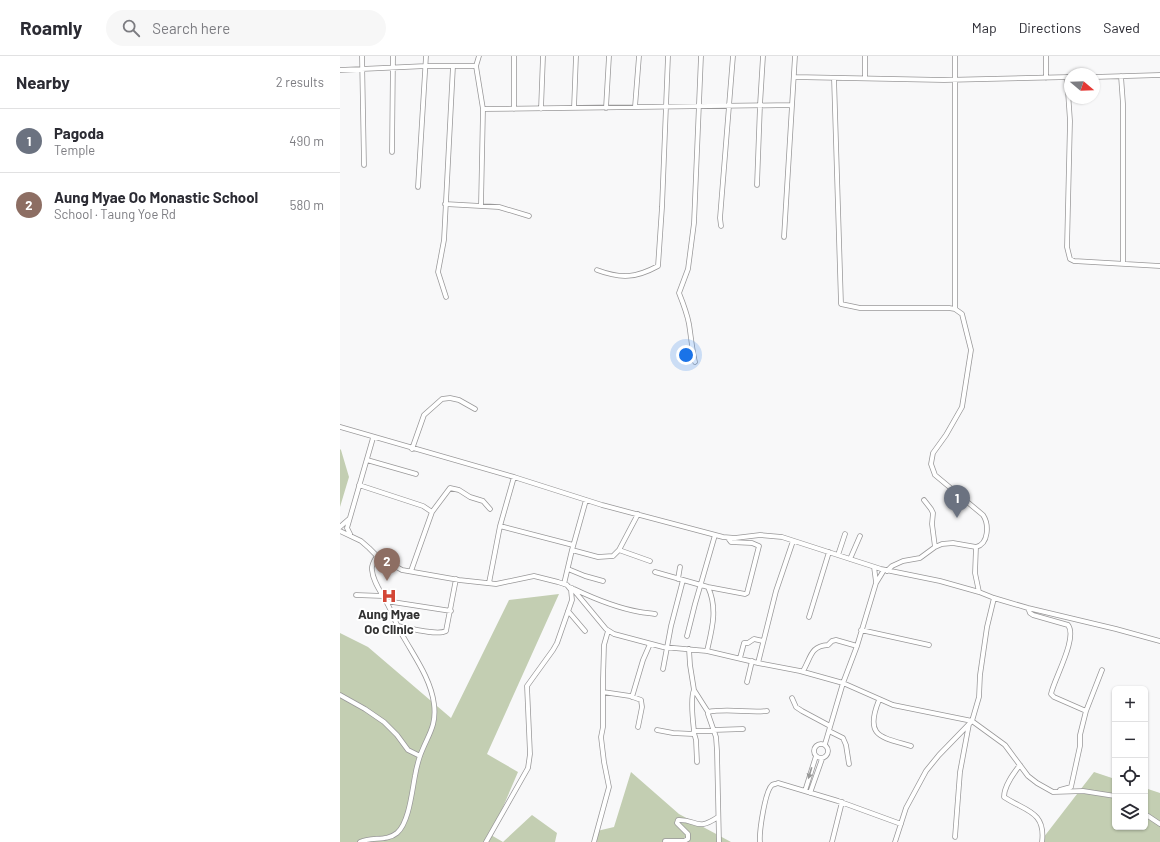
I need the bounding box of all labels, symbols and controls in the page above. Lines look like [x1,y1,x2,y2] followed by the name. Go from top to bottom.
[106,10,386,46] search box
[20,16,82,39] text: Roamly
[120,17,142,39] icon: search
[152,19,230,37] text: Search here
[972,19,997,36] text: Map
[1019,19,1081,36] text: Directions
[1103,19,1140,36] text: Saved
[1064,68,1100,104] north arrow
[16,72,70,92] text: Nearby
[276,74,324,90] text: 2 results
[54,124,104,142] text: Pagoda
[27,133,31,149] text: 1
[289,133,324,149] text: 490 m
[54,142,95,158] text: Temple
[54,188,258,206] text: Aung Myae Oo Monastic School
[25,197,33,213] text: 2
[290,197,324,213] text: 580 m
[54,206,176,222] text: School · Taung Yoe Rd
[676,345,696,365] your location
[944,485,970,518] pin: 1
[374,548,400,581] pin: 2
[380,587,398,605] hospital icon: Aung Myae Oo Clinic
[358,606,420,637] place label: Aung Myae Oo Clinic
[1112,686,1148,830] map controls
[1112,686,1148,722] button: +
[1112,722,1148,758] button: −
[1112,758,1148,794] button: locate
[807,768,813,780] one-way arrow
[1112,794,1148,830] button: layers

